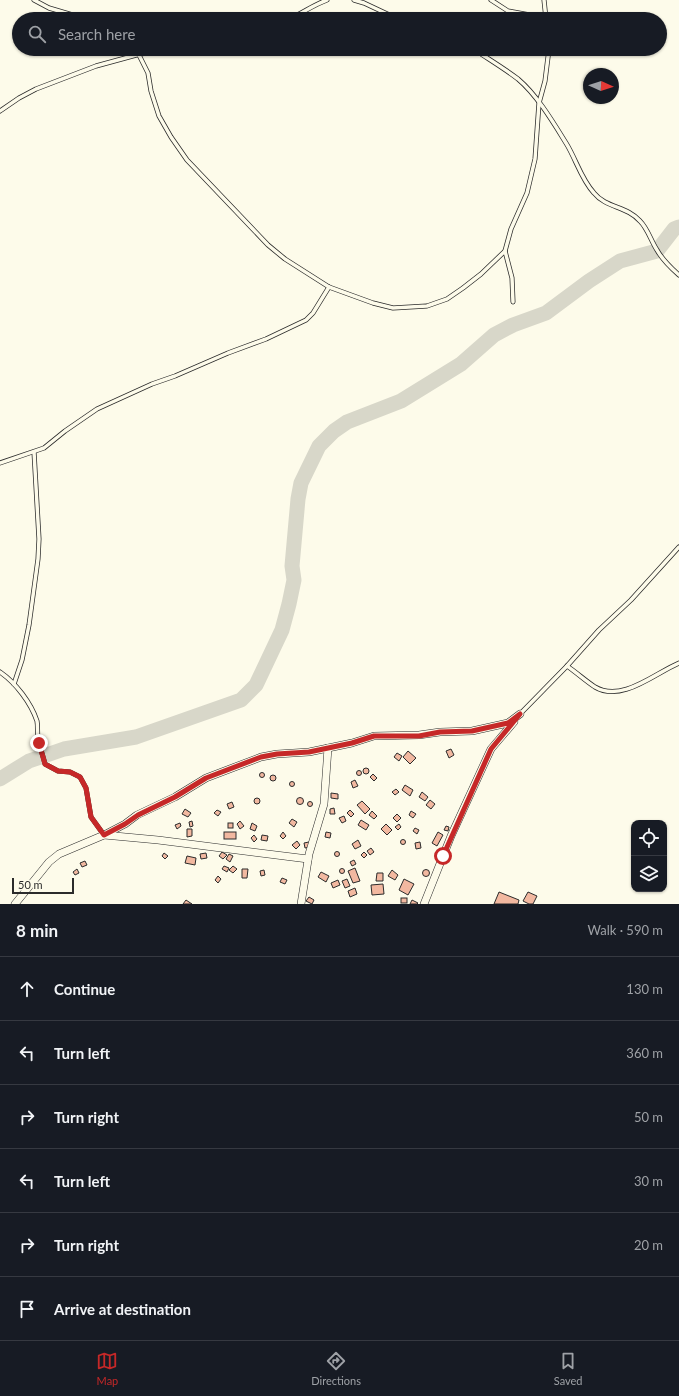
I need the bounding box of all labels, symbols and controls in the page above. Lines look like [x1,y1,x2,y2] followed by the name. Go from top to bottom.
[12,12,667,56] search box
[26,23,48,45] icon: search
[58,25,135,43] text: Search here
[583,68,619,104] north arrow
[30,734,48,752] route end
[631,820,667,892] map controls
[631,820,667,856] button: locate
[434,847,452,865] route start
[631,856,667,892] button: layers
[12,876,74,895] scale bar
[18,878,43,891] text: 50 m
[16,920,58,941] text: 8 min
[587,922,663,938] text: Walk · 590 m
[16,978,38,1000] icon: ahead
[54,980,115,998] text: Continue
[626,981,663,997] text: 130 m
[16,1042,38,1064] icon: left
[54,1044,110,1062] text: Turn left
[626,1045,663,1061] text: 360 m
[16,1106,38,1128] icon: right
[54,1108,119,1126] text: Turn right
[634,1109,663,1125] text: 50 m
[16,1170,38,1192] icon: left
[54,1172,110,1190] text: Turn left
[634,1173,663,1189] text: 30 m
[16,1234,38,1256] icon: right
[54,1236,119,1254] text: Turn right
[634,1237,663,1253] text: 20 m
[16,1298,38,1320] icon: arrive
[54,1300,191,1318] text: Arrive at destination
[96,1350,118,1387] tab: Map
[311,1350,361,1387] tab: Directions
[554,1350,583,1387] tab: Saved

